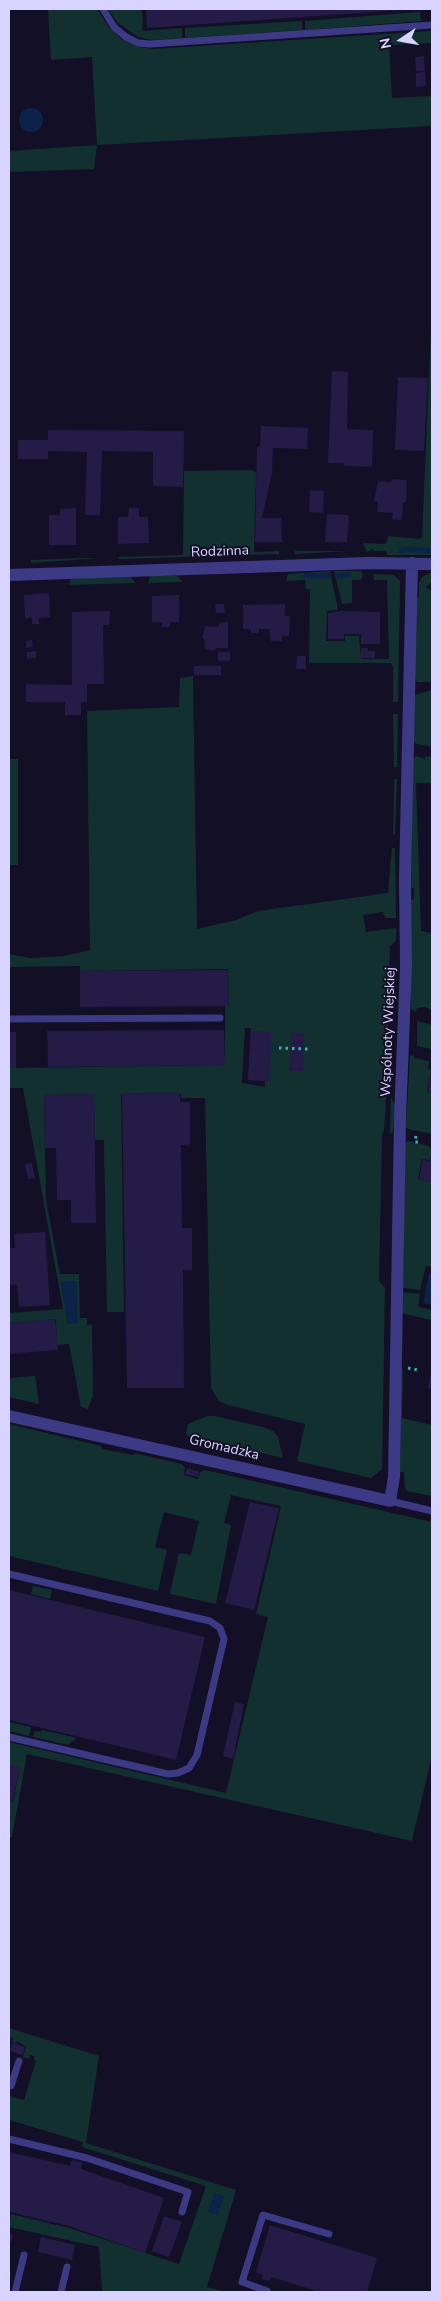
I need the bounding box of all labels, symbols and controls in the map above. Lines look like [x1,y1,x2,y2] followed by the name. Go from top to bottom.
[376,15,426,65] north arrow
[375,36,396,50] text: N
[191,543,249,561] street label: Rodzinna
[378,967,400,1097] street label: Wspólnoty Wiejskiej
[187,1432,261,1464] street label: Gromadzka

